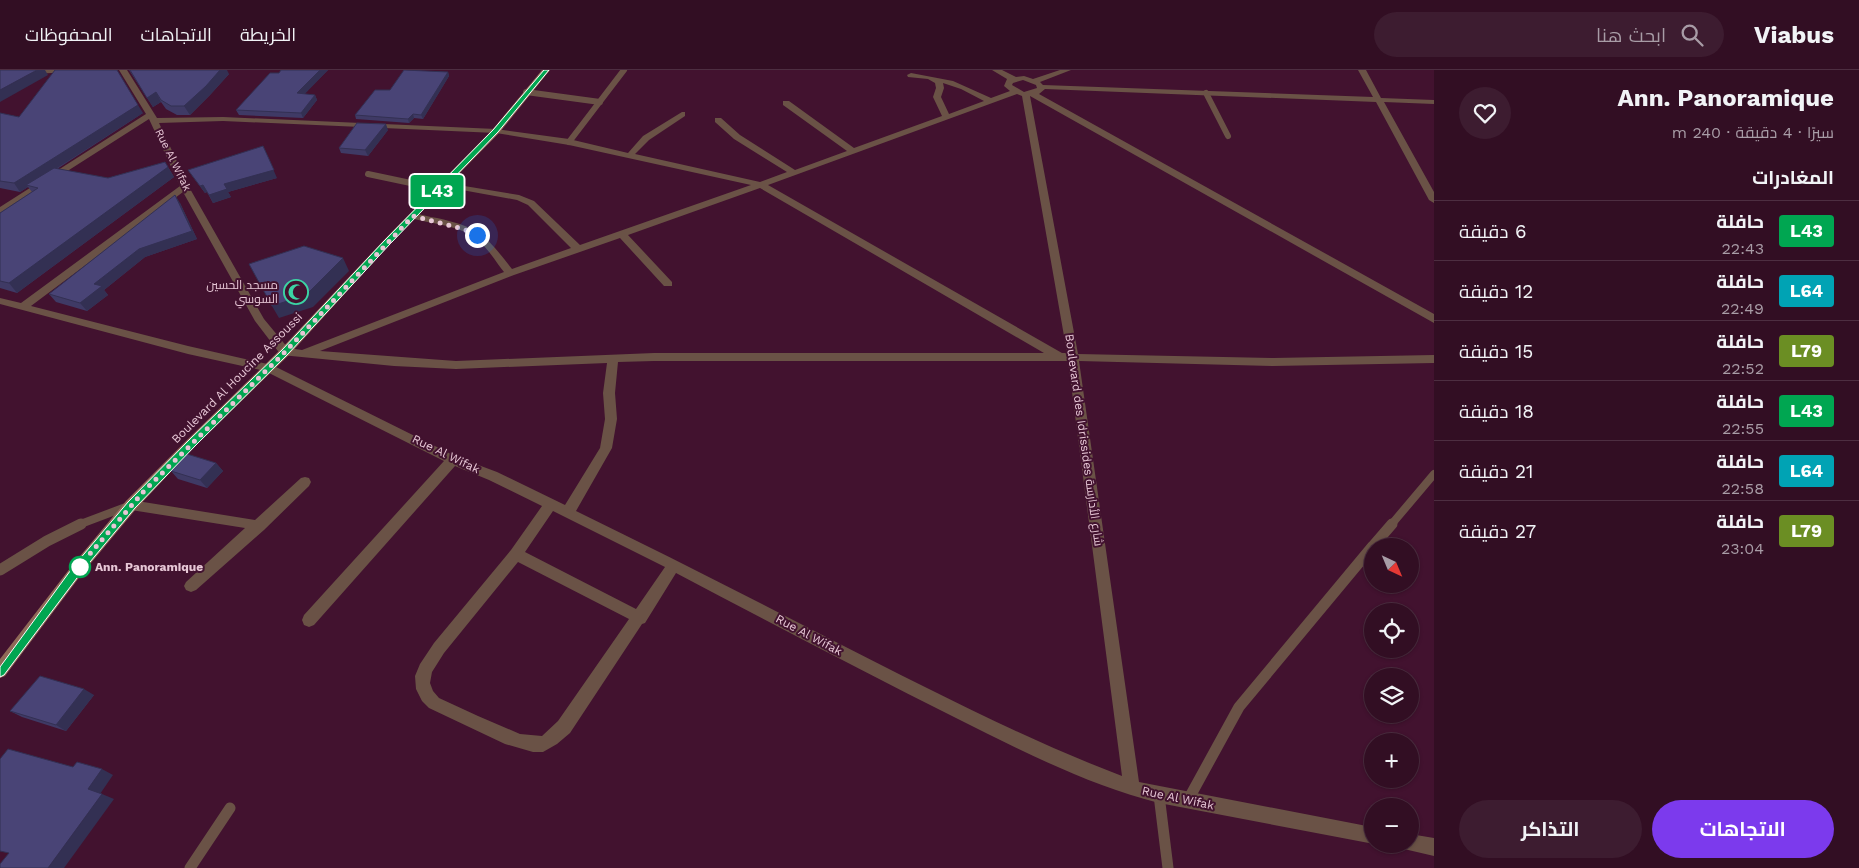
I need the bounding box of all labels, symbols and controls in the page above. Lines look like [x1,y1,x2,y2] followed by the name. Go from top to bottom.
[1374,12,1724,57] search box
[1678,21,1706,49] icon: search
[1754,21,1834,49] text: Viabus
[25,24,113,45] text: المحفوظات
[141,24,212,45] text: الاتجاهات
[240,24,296,45] text: الخريطة
[1596,24,1666,47] text: ابحث هنا
[1618,84,1834,112] text: Ann. Panoramique
[1459,87,1511,139] button: heart
[1672,123,1834,142] text: سيرًا · 4 دقيقة · 240 m
[152,127,194,193] street label: Rue Al Wifak
[1752,166,1834,189] text: المغادرات
[408,175,466,207] line badge: L43
[420,180,454,201] text: L43
[1716,210,1764,233] text: حافلة
[1459,220,1526,243] text: 6 دقيقة
[1790,220,1823,241] text: L43
[465,223,490,248] your location
[1722,239,1764,258] text: 22:43
[1716,270,1764,293] text: حافلة
[206,278,278,309] place label: مسجد الحسين السوسي
[283,279,309,305] mosque icon: مسجد الحسين السوسي
[1459,280,1533,303] text: 12 دقيقة
[1790,280,1823,301] text: L64
[1721,299,1764,318] text: 22:49
[169,310,305,446] street label: Boulevard Al Houcine Assoussi
[1716,330,1764,353] text: حافلة
[1061,333,1106,547] street label: Boulevard des Idrissides شارع الأدارسة
[1459,340,1533,363] text: 15 دقيقة
[1791,340,1822,361] text: L79
[1722,359,1764,378] text: 22:52
[1716,390,1764,413] text: حافلة
[1459,400,1534,423] text: 18 دقيقة
[1790,400,1823,421] text: L43
[1722,419,1764,438] text: 22:55
[410,432,482,476] street label: Rue Al Wifak
[1716,450,1764,473] text: حافلة
[1459,460,1533,483] text: 21 دقيقة
[1790,460,1823,481] text: L64
[1721,479,1764,498] text: 22:58
[1716,510,1764,533] text: حافلة
[1459,520,1536,543] text: 27 دقيقة
[1791,520,1822,541] text: L79
[1364,538,1419,592] north arrow
[1364,538,1419,853] map controls
[1721,539,1764,558] text: 23:04
[69,556,91,578] marker: Ann. Panoramique
[95,560,203,574] place label: Ann. Panoramique
[1364,603,1419,658] button: locate
[773,612,845,659] street label: Rue Al Wifak
[1364,668,1419,723] button: layers
[1364,733,1419,788] button: +
[1141,784,1216,813] street label: Rue Al Wifak
[1364,798,1419,853] button: −
[1459,800,1642,858] button: التذاكر
[1652,800,1834,858] button: الاتجاهات

